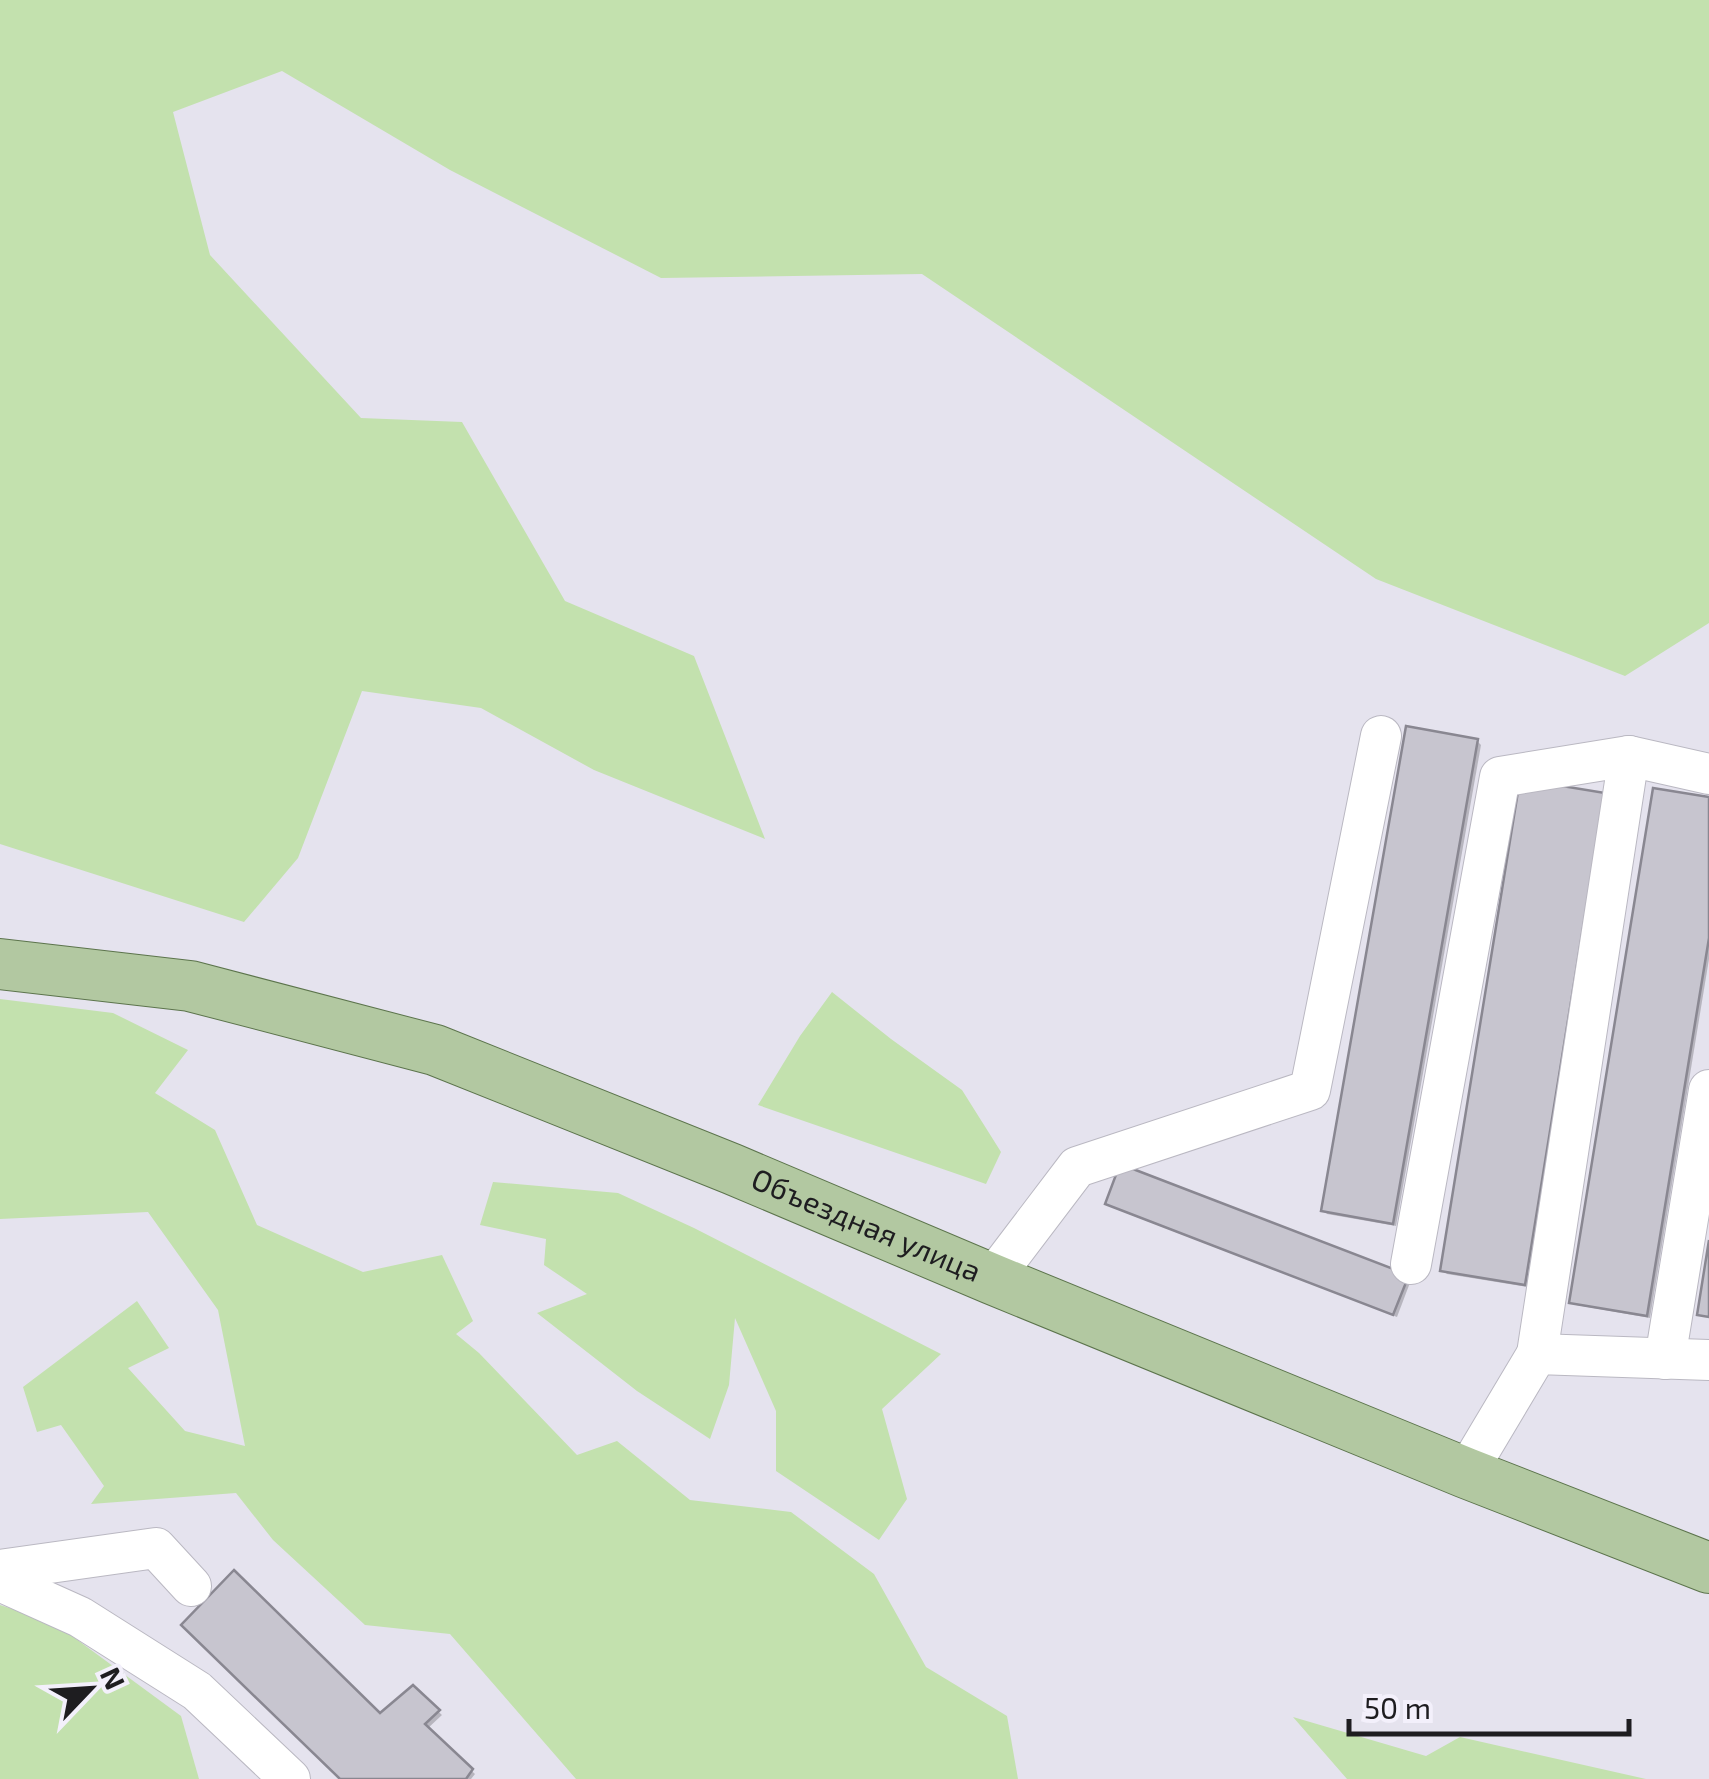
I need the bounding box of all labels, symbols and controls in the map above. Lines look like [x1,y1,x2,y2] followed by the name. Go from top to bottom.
[747,1159,987,1288] street label: Объездная улица
[40,1639,140,1739] north arrow
[94,1662,133,1694] text: N
[1349,1674,1629,1736] scale bar
[1364,1689,1431,1725] text: 50 m

